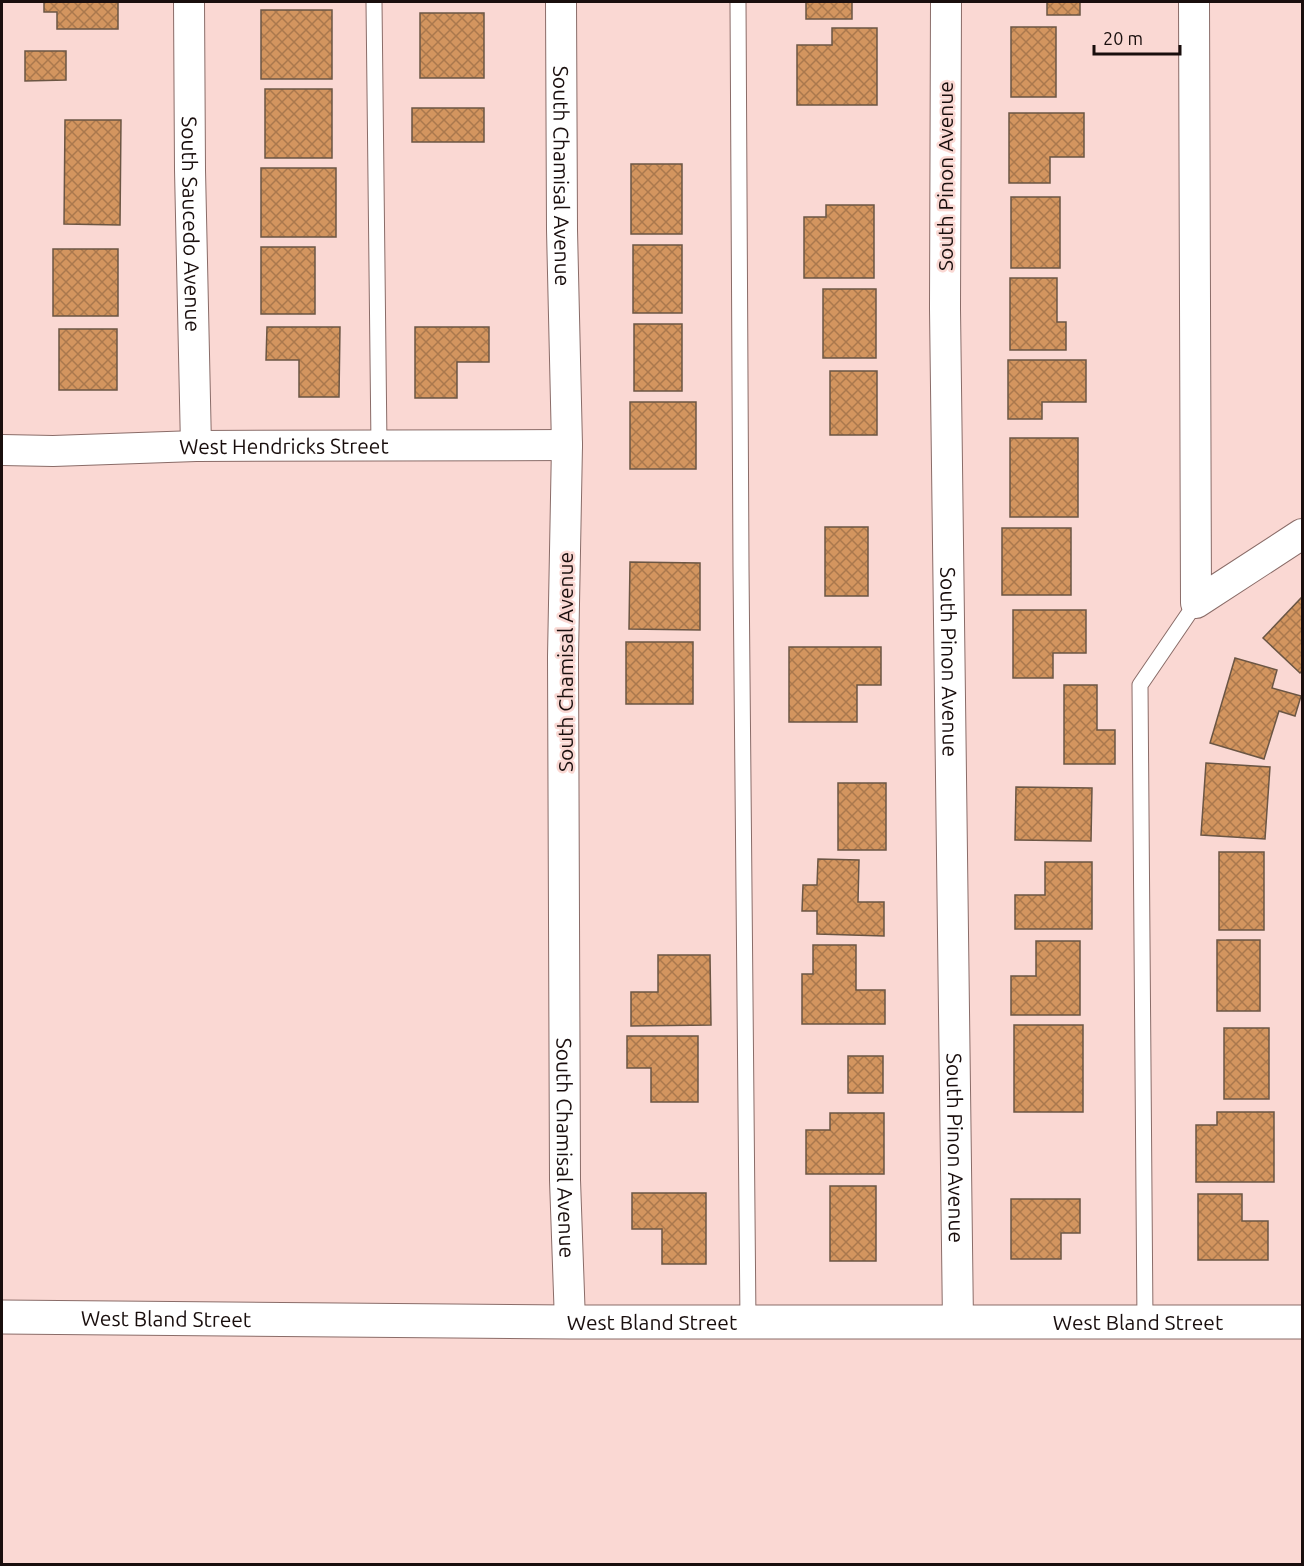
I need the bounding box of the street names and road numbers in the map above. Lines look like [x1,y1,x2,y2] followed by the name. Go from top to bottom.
[549,66,575,286] street label: South Chamisal Avenue
[933,81,957,271] street label: South Pinon Avenue
[178,116,206,332] street label: South Saucedo Avenue
[179,433,389,459] street label: West Hendricks Street
[553,552,577,772] street label: South Chamisal Avenue
[936,567,963,757] street label: South Pinon Avenue
[552,1038,580,1258] street label: South Chamisal Avenue
[943,1053,969,1243] street label: South Pinon Avenue
[81,1306,251,1331] street label: West Bland Street
[567,1310,737,1334] street label: West Bland Street
[1053,1310,1223,1334] street label: West Bland Street

